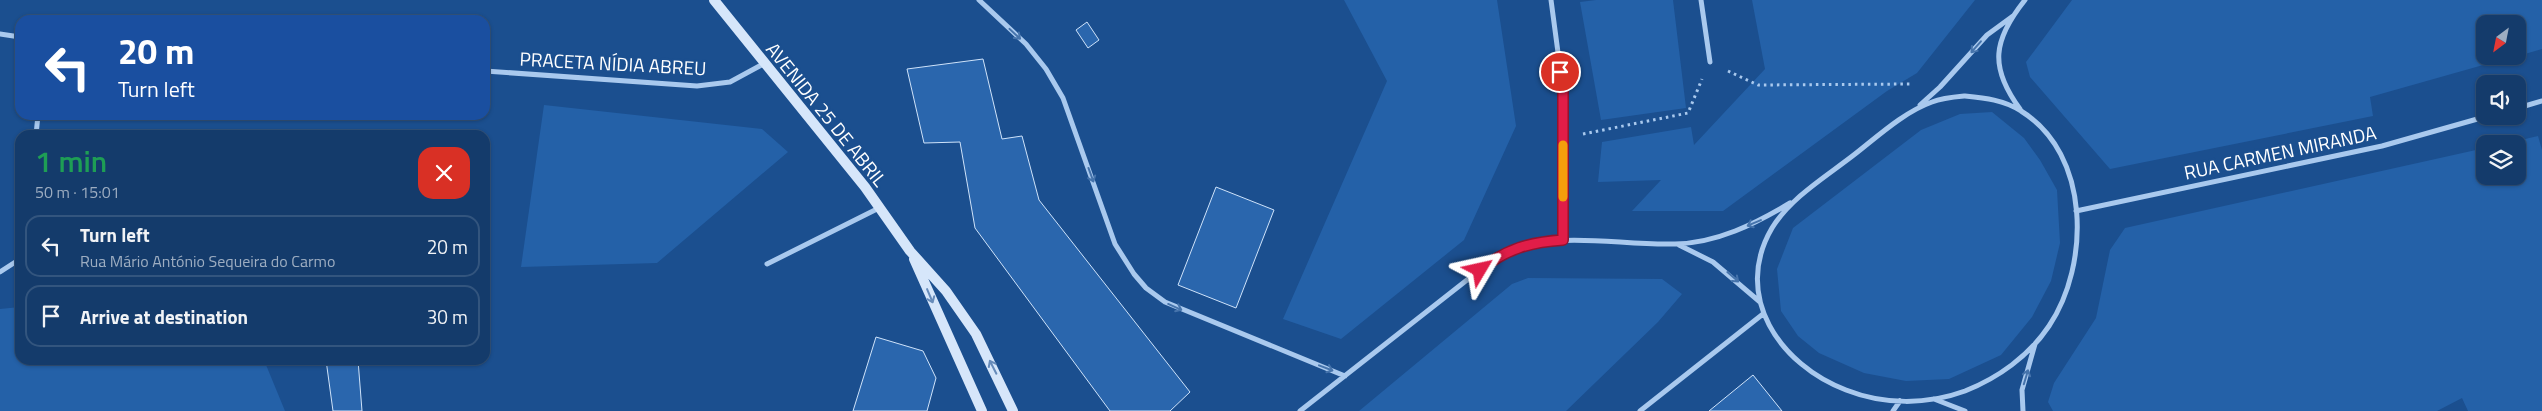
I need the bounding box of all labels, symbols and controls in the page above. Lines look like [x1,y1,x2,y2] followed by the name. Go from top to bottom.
[2476,15,2526,65] north arrow
[2476,15,2526,185] map controls
[118,24,194,78] text: 20 m
[1008,28,1021,40] one-way arrow
[35,35,100,100] icon: left
[760,36,894,192] street label: AVENIDA 25 DE ABRIL
[1970,41,1981,54] one-way arrow
[519,44,707,82] street label: PRACETA NÍDIA ABREU
[1539,51,1581,93] pin
[1546,58,1574,86] icon: arrive
[118,72,195,106] text: Turn left
[2476,75,2526,125] button: sound
[2181,117,2379,187] street label: RUA CARMEN MIRANDA
[2476,135,2526,185] button: layers
[35,138,107,184] text: 1 min
[418,147,470,199] button: close
[1087,166,1096,182] one-way arrow
[35,180,120,204] text: 50 m · 15:01
[1747,219,1762,228] one-way arrow
[80,220,150,249] text: Turn left
[37,232,65,260] icon: left
[427,232,468,261] text: 20 m
[1453,243,1505,295] position arrow
[80,249,335,273] text: Rua Mário António Sequeira do Carmo
[1726,272,1739,283] one-way arrow
[925,288,935,303] one-way arrow
[37,302,65,330] icon: arrive
[80,302,248,331] text: Arrive at destination
[427,302,468,331] text: 30 m
[1167,302,1182,312] one-way arrow
[988,359,998,374] one-way arrow
[1318,364,1333,373] one-way arrow
[2021,369,2031,385] one-way arrow

